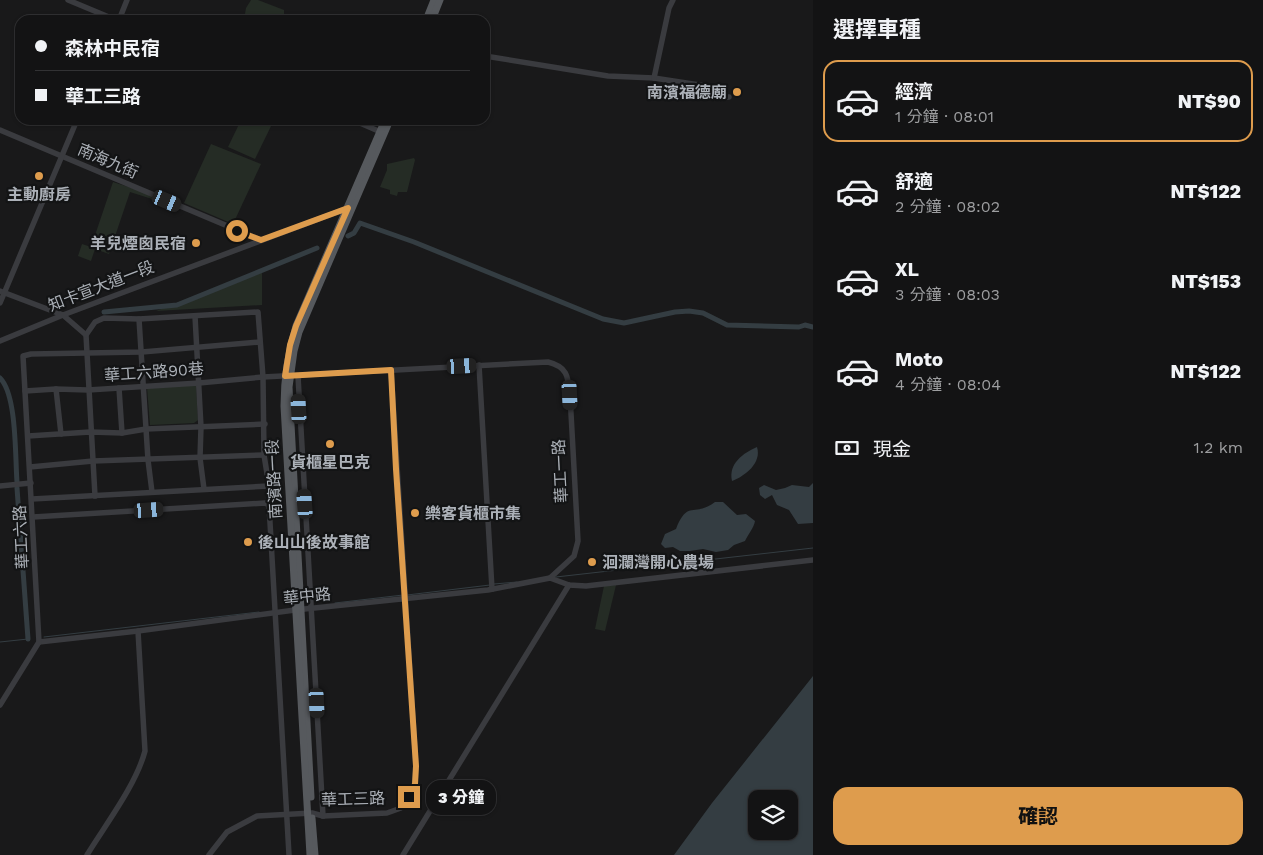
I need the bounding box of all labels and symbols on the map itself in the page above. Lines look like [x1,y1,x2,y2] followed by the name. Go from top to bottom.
[647,83,727,102] place label: 南濱福德廟
[731,86,743,98] marker: 南濱福德廟
[75,140,141,182] street label: 南海九街
[33,170,45,182] marker: 主動廚房
[7,185,71,204] place label: 主動廚房
[150,188,183,214] car
[226,220,248,242] route start
[90,234,186,253] place label: 羊兒煙囪民宿
[190,237,202,249] marker: 羊兒煙囪民宿
[45,257,157,315] street label: 知卡宣大道一段
[446,358,477,374] car
[104,359,204,385] street label: 華工六路90巷
[561,380,578,410] car
[290,394,307,424] car
[324,438,336,450] marker: 貨櫃星巴克
[262,439,286,519] street label: 南濱路一段
[549,439,571,503] street label: 華工一路
[290,453,370,472] place label: 貨櫃星巴克
[296,489,313,519] car
[133,501,164,519] car
[425,504,521,523] place label: 樂客貨櫃市集
[10,505,32,569] street label: 華工六路
[409,507,421,519] marker: 樂客貨櫃市集
[258,533,370,552] place label: 後山山後故事館
[242,536,254,548] marker: 後山山後故事館
[602,553,714,572] place label: 洄瀾灣開心農場
[586,556,598,568] marker: 洄瀾灣開心農場
[282,584,332,608] street label: 華中路
[308,688,325,718] car
[426,780,496,814] callout: 3 分鐘
[398,786,420,808] route end
[321,788,385,810] street label: 華工三路

